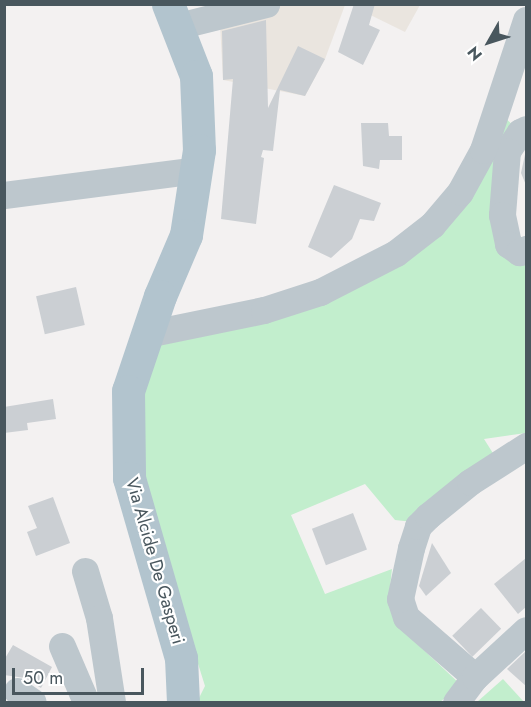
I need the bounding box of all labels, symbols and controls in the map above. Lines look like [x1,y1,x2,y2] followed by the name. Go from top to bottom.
[459,12,519,72] north arrow
[462,41,488,66] text: N
[121,475,189,647] street label: Via Alcide De Gasperi
[15,656,147,694] scale bar
[23,665,63,691] text: 50 m

